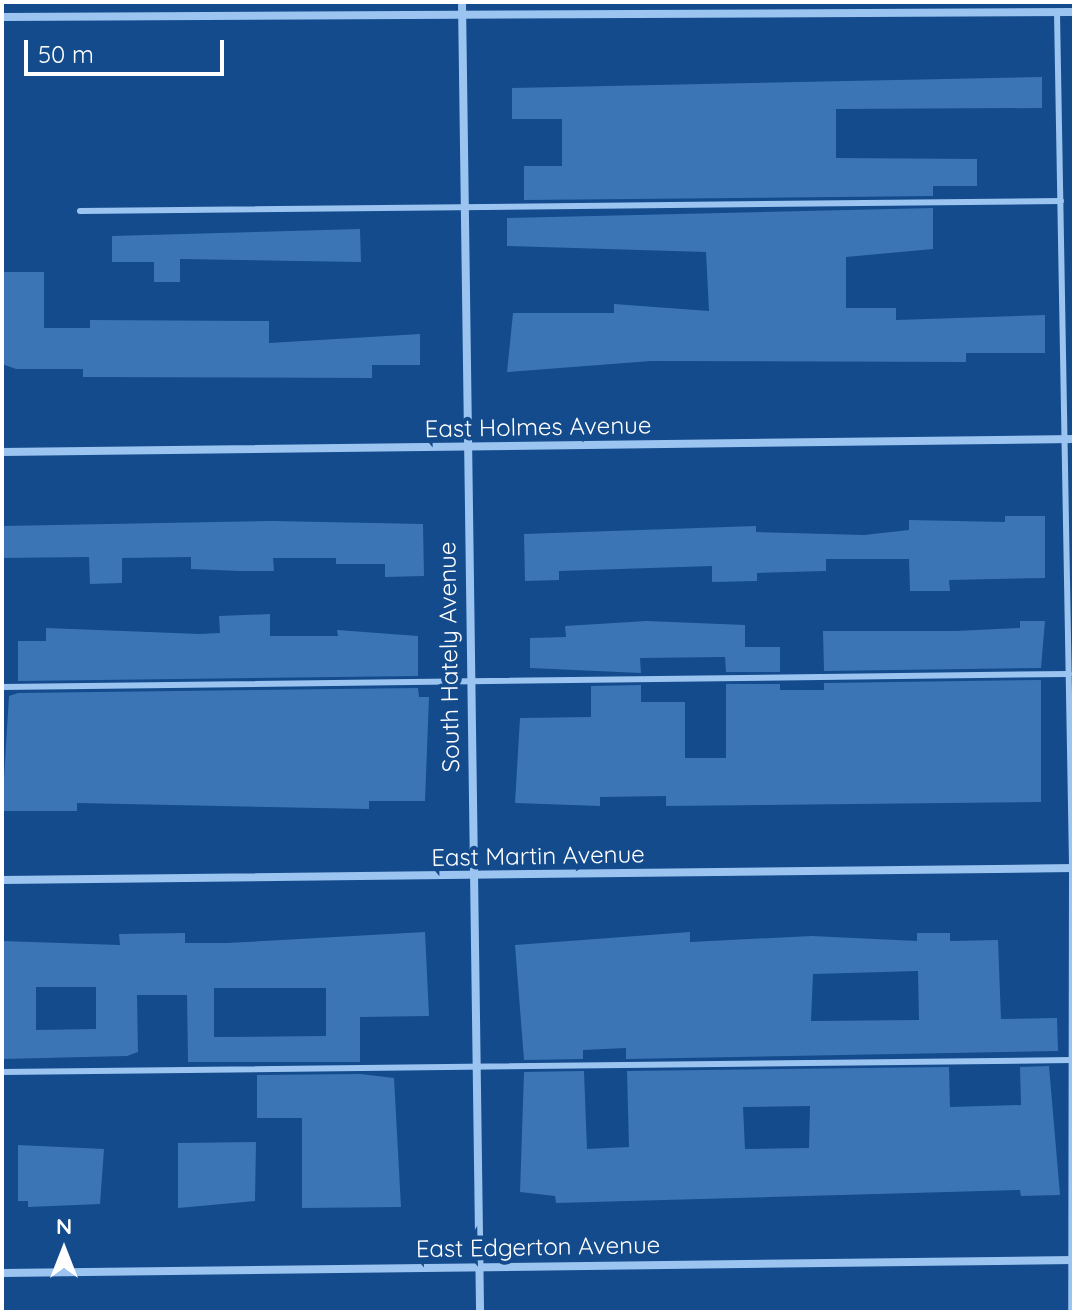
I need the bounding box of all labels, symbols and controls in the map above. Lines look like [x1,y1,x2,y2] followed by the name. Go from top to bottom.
[28,24,228,74] scale bar
[38,39,94,69] text: 50 m
[424,411,652,443] street label: East Holmes Avenue
[433,541,465,773] street label: South Hately Avenue
[431,840,645,872] street label: East Martin Avenue
[24,1210,104,1290] north arrow
[56,1212,72,1240] text: N
[416,1230,660,1264] street label: East Edgerton Avenue

